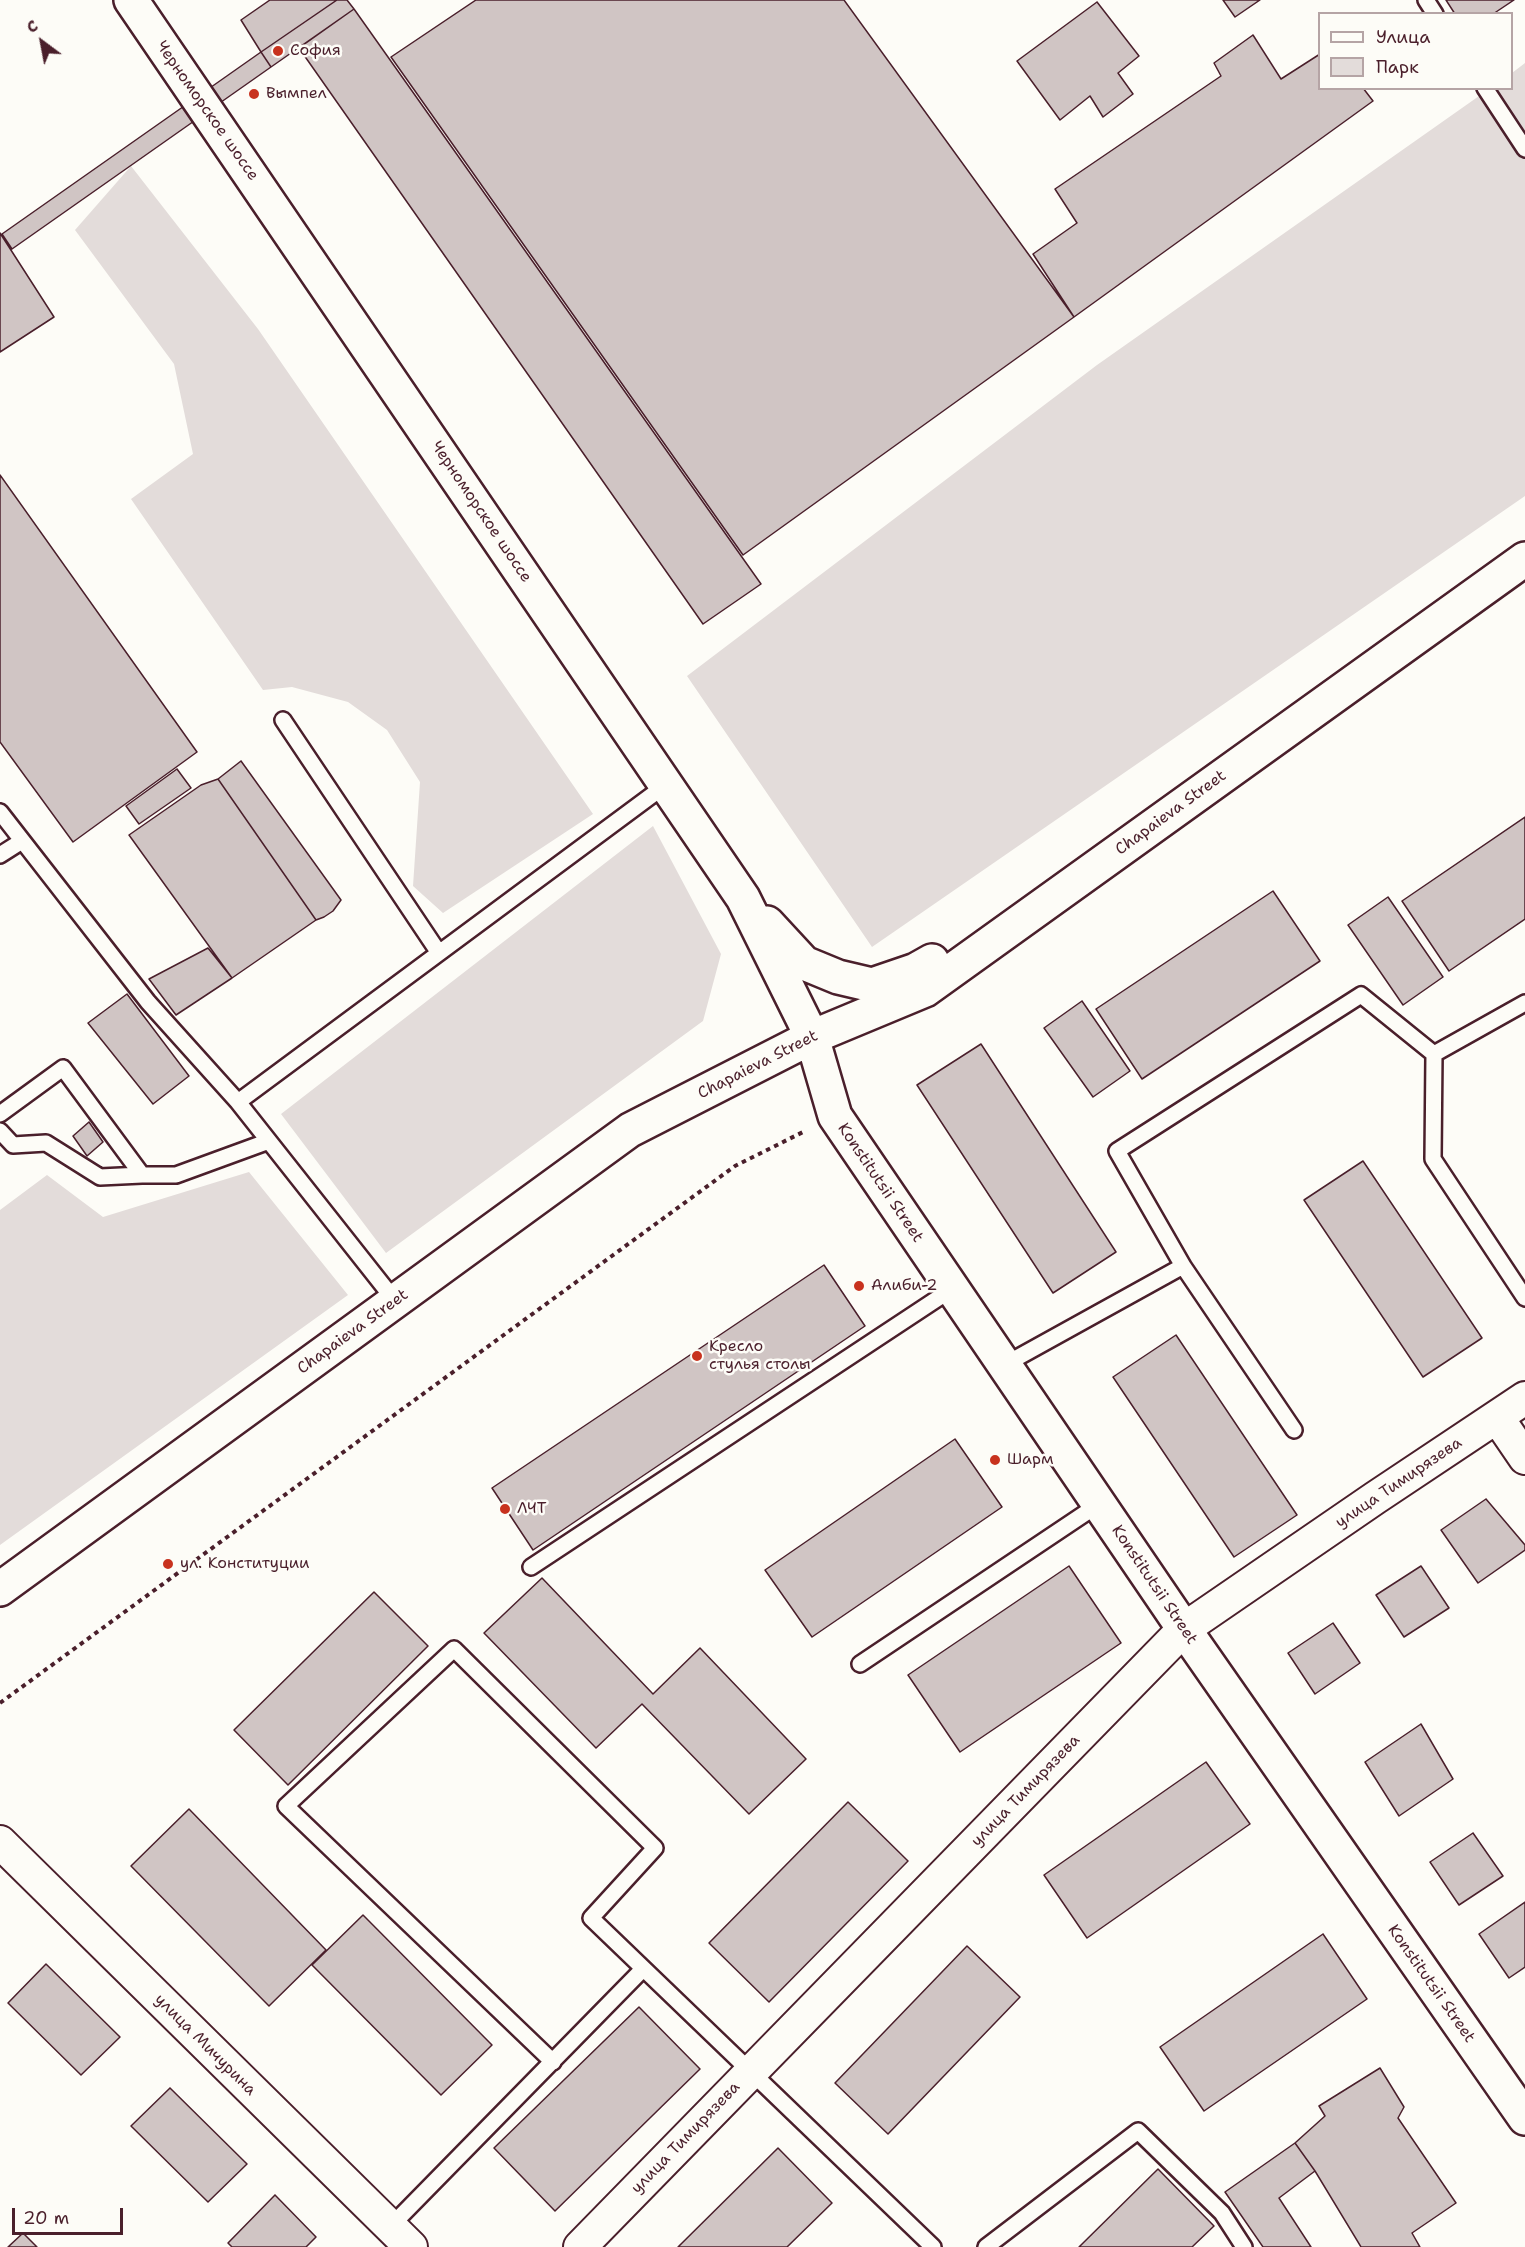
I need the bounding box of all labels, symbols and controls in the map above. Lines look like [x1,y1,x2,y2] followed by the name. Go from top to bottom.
[12,12,72,72] north arrow
[1318,12,1513,90] legend
[22,15,42,38] text: С
[1376,25,1430,49] text: Улица
[152,37,262,185] street label: Черноморское шоссе
[290,41,341,61] place label: София
[271,44,285,58] marker: София
[1376,55,1419,79] text: Парк
[266,84,327,104] place label: Вымпел
[247,87,261,101] marker: Вымпел
[427,438,535,586] street label: Черноморское шоссе
[1112,766,1230,860] street label: Chapaieva Street
[695,1026,821,1104] street label: Chapaieva Street
[833,1120,927,1246] street label: Konstitutsii Street
[871,1276,937,1296] place label: Алиби-2
[852,1279,866,1293] marker: Алиби-2
[294,1285,412,1379] street label: Chapaieva Street
[709,1337,811,1375] place label: Кресло стулья столы
[690,1349,704,1363] marker: Кресло стулья столы
[1332,1434,1466,1532] street label: улица Тимирязева
[1007,1450,1054,1470] place label: Шарм
[988,1453,1002,1467] marker: Шарм
[517,1499,547,1519] place label: ЛЧТ
[498,1502,512,1516] marker: ЛЧТ
[1107,1522,1201,1648] street label: Konstitutsii Street
[180,1554,310,1574] place label: ул. Конституции
[161,1557,175,1571] marker: ул. Конституции
[968,1731,1084,1851] street label: улица Тимирязева
[1383,1921,1479,2047] street label: Konstitutsii Street
[150,1990,260,2100] street label: улица Мичурина
[628,2078,744,2198] street label: улица Тимирязева
[15,2196,126,2234] scale bar
[23,2206,69,2230] text: 20 m

